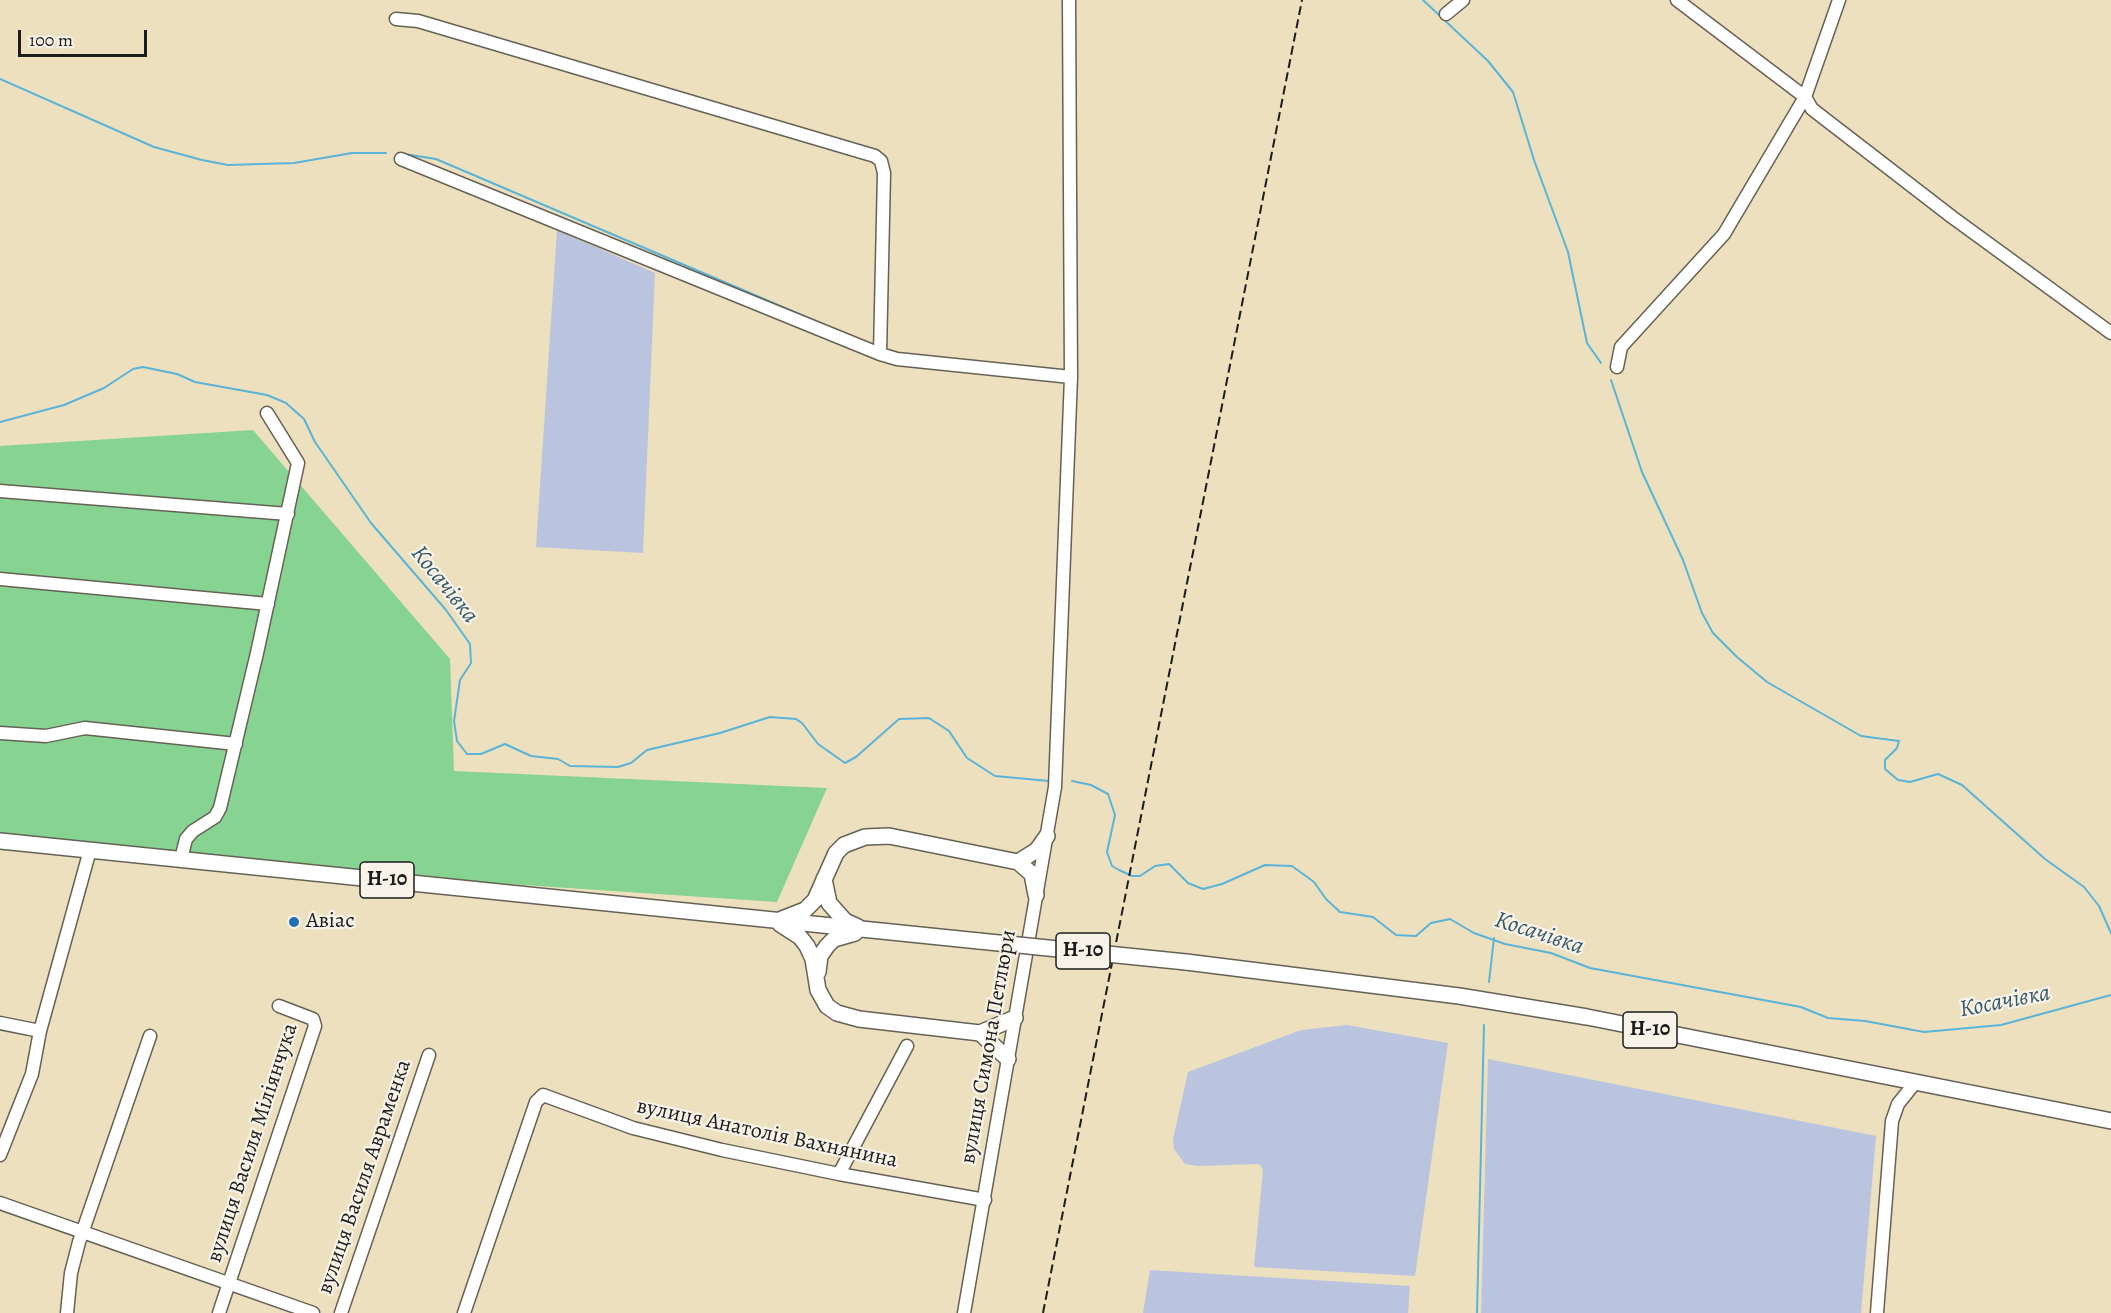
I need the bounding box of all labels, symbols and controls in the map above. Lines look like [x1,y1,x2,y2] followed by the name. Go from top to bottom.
[21,18,150,56] scale bar
[29,28,73,52] text: 100 m
[404,540,484,630] water label: Косачівка
[360,862,414,898] road number: Н-10
[1491,906,1587,962] water label: Косачівка
[306,909,355,935] place label: Авіас
[287,915,301,929] marker: Авіас
[955,928,1023,1166] street label: вулиця Симона Петлюри
[1056,933,1110,969] road number: Н-10
[1957,979,2053,1025] water label: Косачівка
[1623,1012,1677,1048] road number: Н-10
[202,1020,304,1266] street label: вулиця Василя Міліянчука
[312,1056,418,1298] street label: вулиця Василя Авраменка
[634,1093,900,1175] street label: вулиця Анатолія Вахнянина

